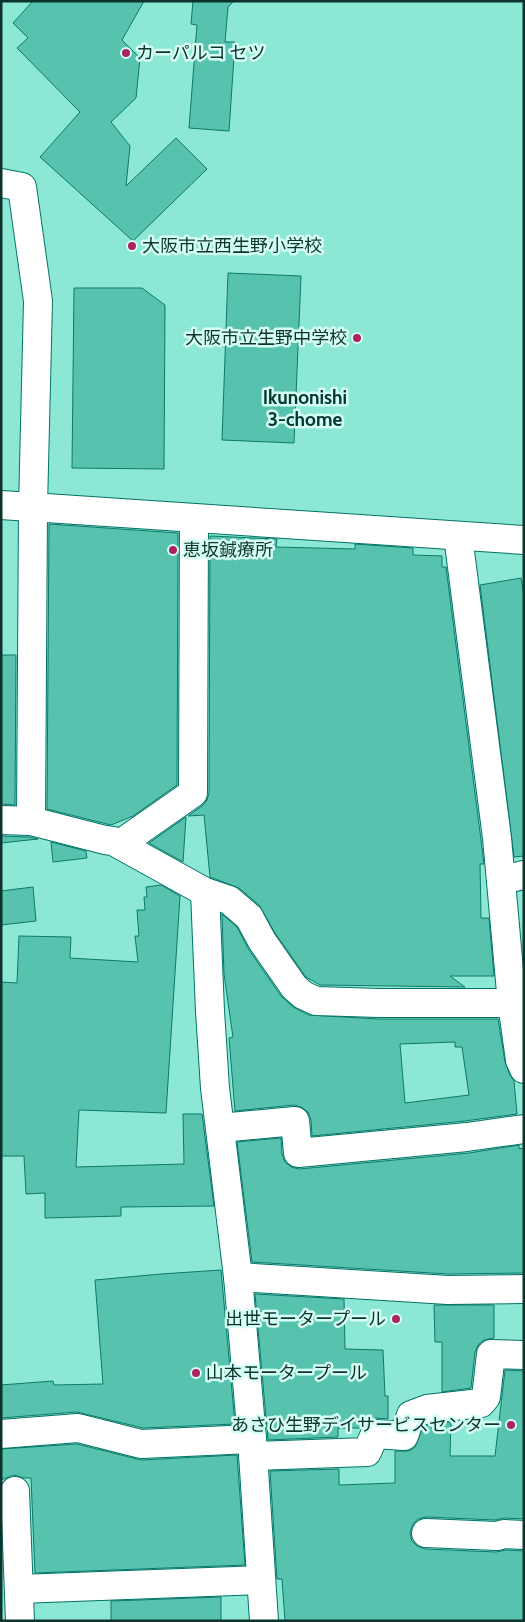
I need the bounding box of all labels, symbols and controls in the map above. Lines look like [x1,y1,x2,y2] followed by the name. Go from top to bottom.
[136,42,266,64] place label: カーパルコ セツ
[120,47,132,59] marker: カーパルコ セツ
[142,235,322,257] place label: 大阪市立西生野小学校
[126,240,138,252] marker: 大阪市立西生野小学校
[185,327,347,349] place label: 大阪市立生野中学校
[351,332,363,344] marker: 大阪市立生野中学校
[263,386,347,431] district label: Ikunonishi 3-chome
[183,539,273,561] place label: 恵坂鍼療所
[167,544,179,556] marker: 恵坂鍼療所
[225,1308,386,1330] place label: 出世モータープール
[390,1313,402,1325] marker: 出世モータープール
[206,1362,367,1384] place label: 山本モータープール
[190,1367,202,1379] marker: 山本モータープール
[231,1414,501,1436] place label: あさひ生野デイサービスセンター
[505,1419,517,1431] marker: あさひ生野デイサービスセンター

